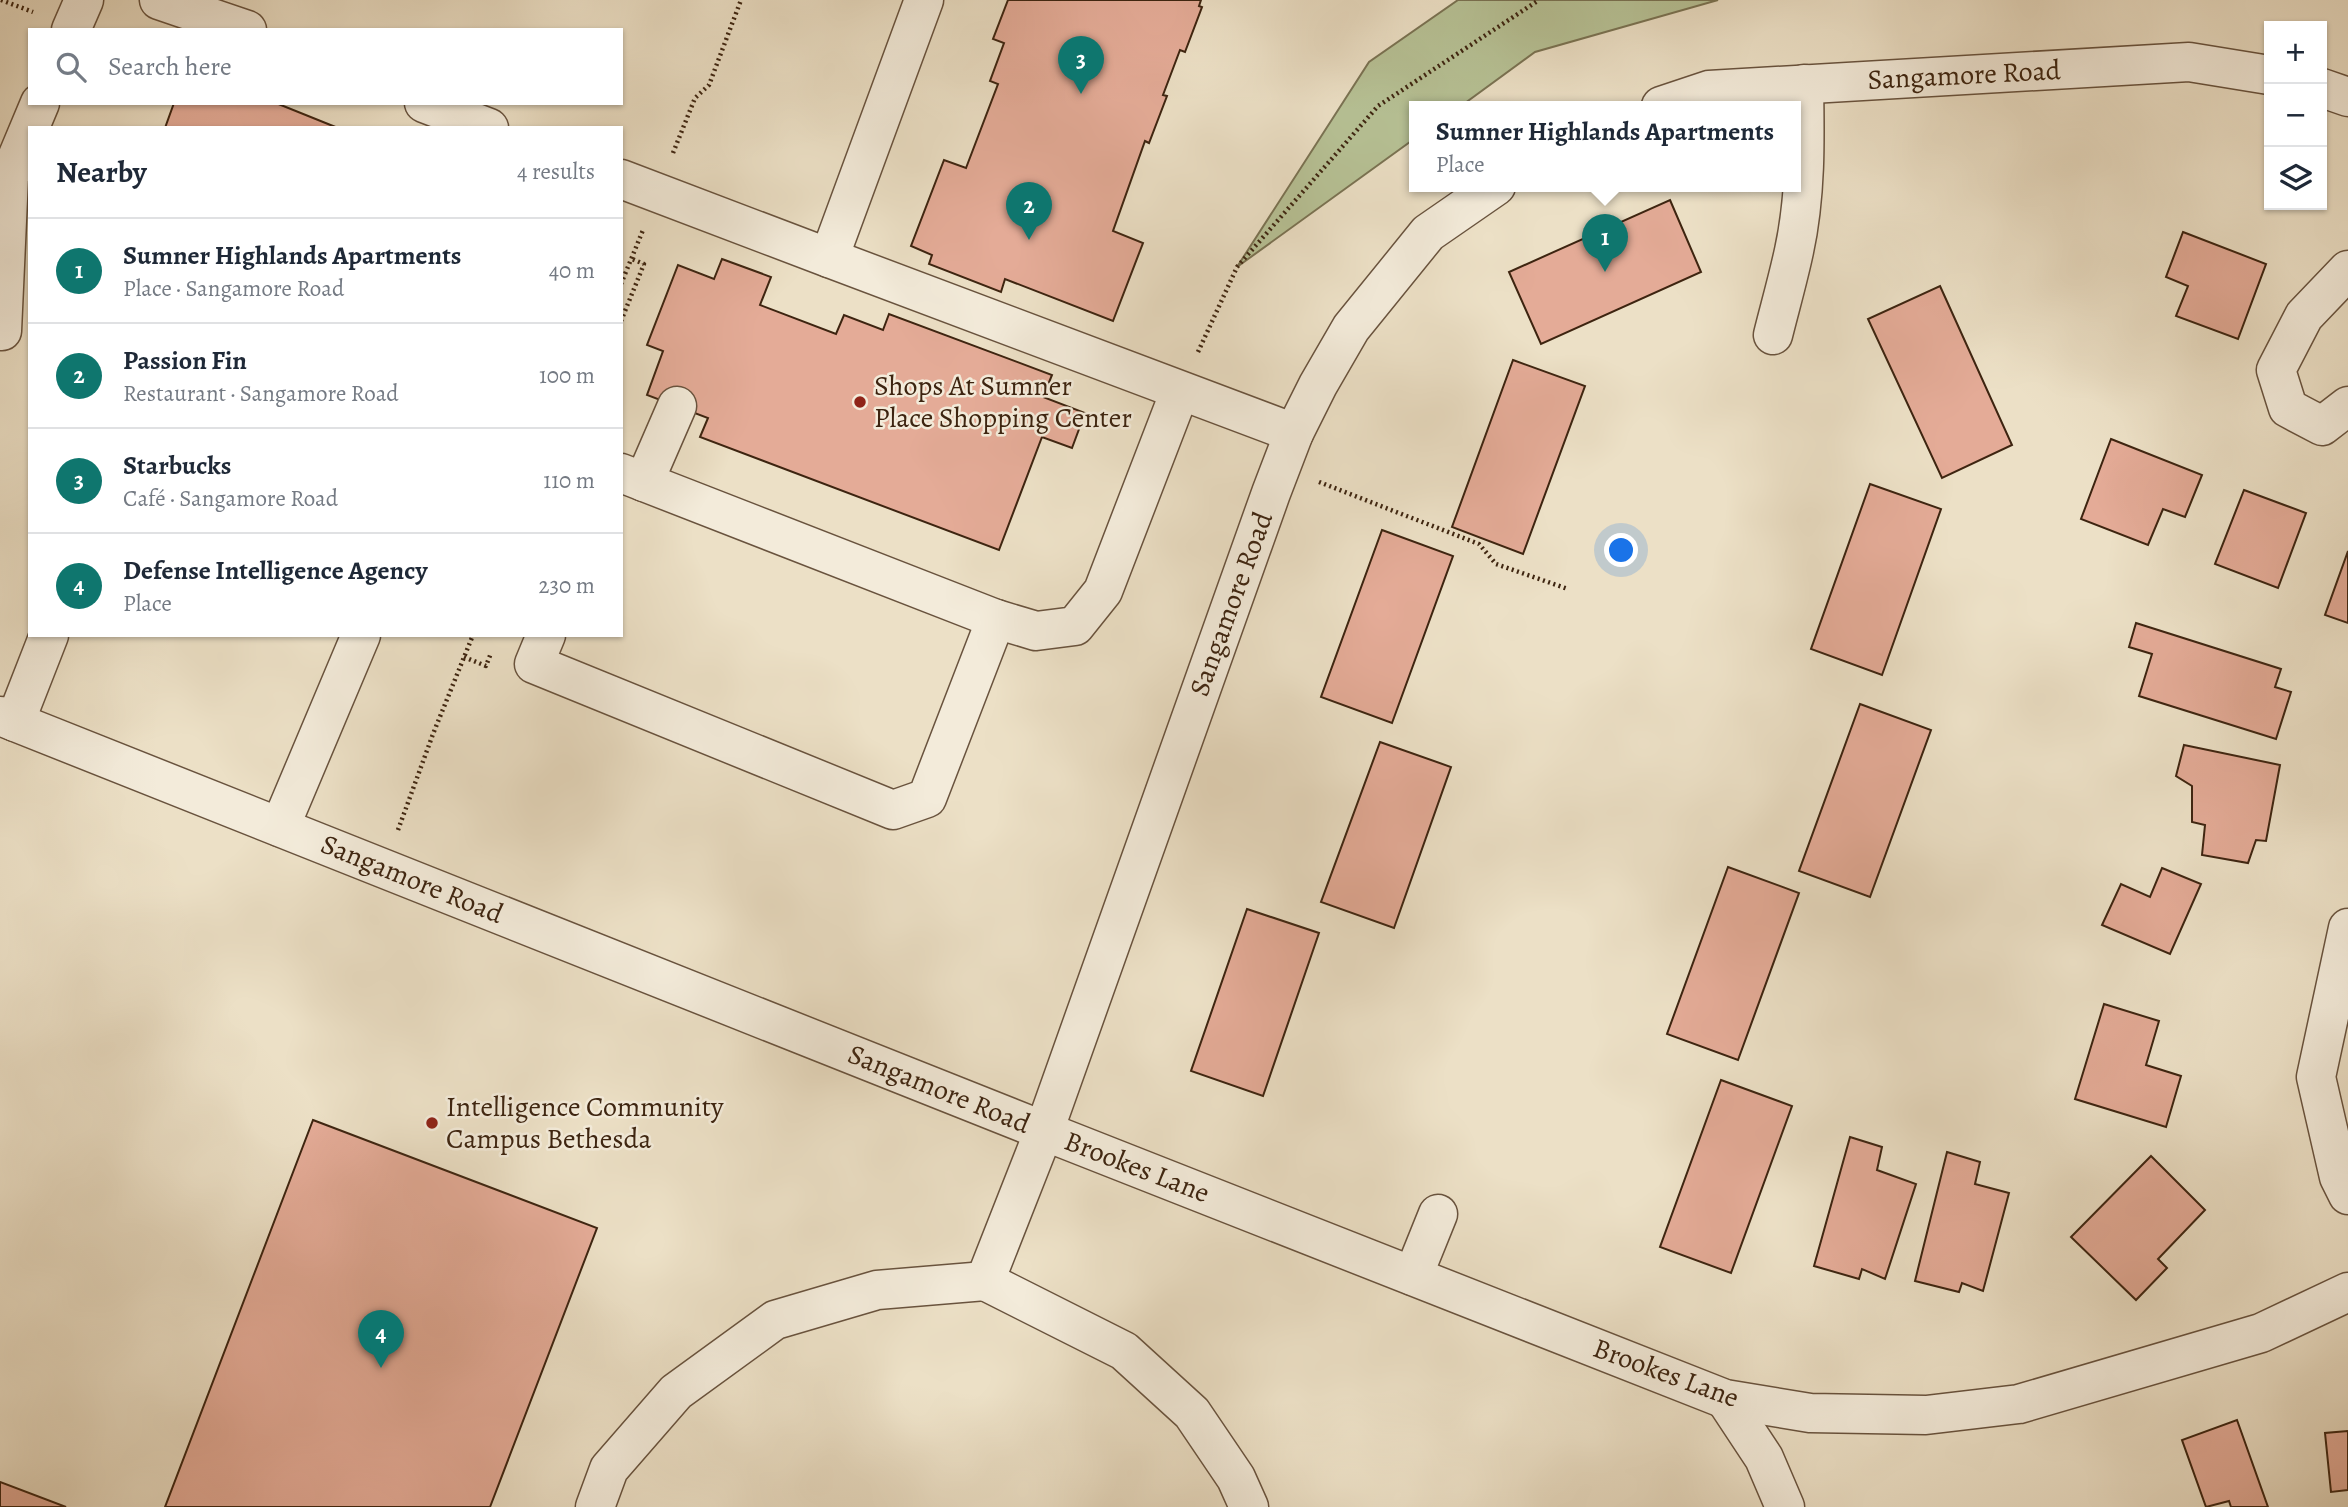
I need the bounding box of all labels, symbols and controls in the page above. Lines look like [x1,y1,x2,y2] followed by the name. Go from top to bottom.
[2264,21,2327,210] map controls
[2264,21,2327,84] button: +
[28,28,623,105] search box
[1058,36,1104,94] pin: 3
[52,48,90,86] icon: search
[108,49,232,84] text: Search here
[1866,51,2063,99] street label: Sangamore Road
[2264,84,2327,147] button: −
[1409,101,1801,192] popup
[1436,114,1774,149] text: Sumner Highlands Apartments
[2264,147,2327,210] button: layers
[1436,149,1485,180] text: Place
[56,152,147,192] text: Nearby
[517,156,595,187] text: 4 results
[1006,182,1052,240] pin: 2
[1582,214,1628,272] pin: 1
[123,238,461,273] text: Sumner Highlands Apartments
[75,255,83,286] text: 1
[549,255,595,286] text: 40 m
[123,273,344,304] text: Place · Sangamore Road
[123,343,247,378] text: Passion Fin
[73,360,85,391] text: 2
[539,360,595,391] text: 100 m
[874,367,1132,437] place label: Shops At Sumner Place Shopping Center
[123,378,399,409] text: Restaurant · Sangamore Road
[852,394,868,410] marker: Shops At Sumner Place Shopping Center
[123,448,231,483] text: Starbucks
[74,465,84,496] text: 3
[543,465,595,496] text: 110 m
[123,483,338,514] text: Café · Sangamore Road
[1180,506,1282,701] street label: Sangamore Road
[1604,533,1638,567] your location
[123,553,427,588] text: Defense Intelligence Agency
[74,570,84,601] text: 4
[539,570,595,601] text: 230 m
[123,588,172,619] text: Place
[315,825,510,933] street label: Sangamore Road
[842,1035,1037,1143] street label: Sangamore Road
[446,1088,724,1158] place label: Intelligence Community Campus Bethesda
[424,1115,440,1131] marker: Intelligence Community Campus Bethesda
[1059,1122,1215,1212] street label: Brookes Lane
[358,1310,404,1368] pin: 4
[1588,1329,1744,1417] street label: Brookes Lane

